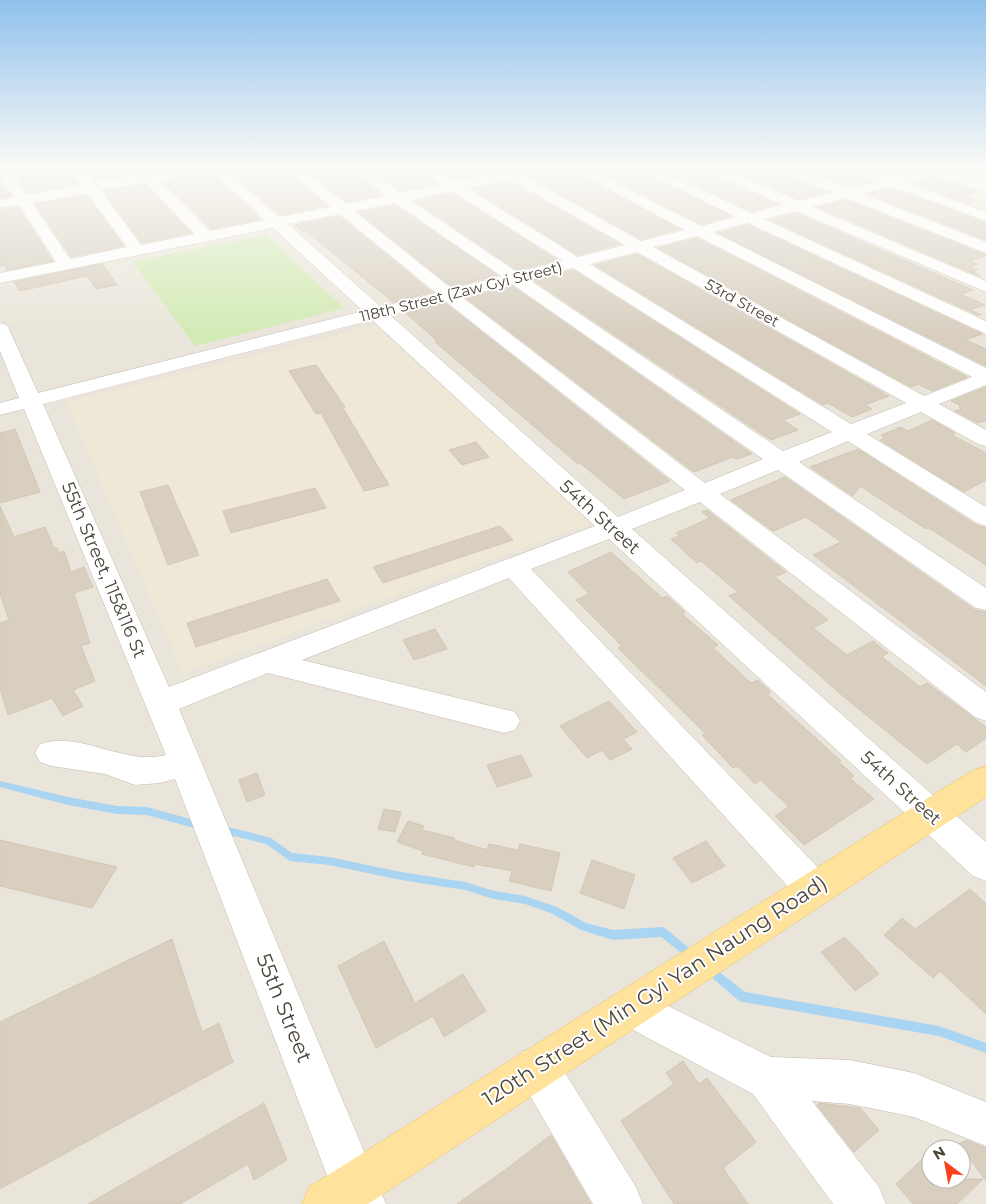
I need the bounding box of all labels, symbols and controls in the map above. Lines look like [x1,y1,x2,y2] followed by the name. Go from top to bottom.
[358,257,564,326] street label: 118th Street (Zaw Gyi Street)
[702,274,783,331] street label: 53rd Street
[555,475,645,559] street label: 54th Street
[57,479,151,661] street label: 55th Street, 115&116 St
[856,746,946,830] street label: 54th Street
[478,870,832,1111] street label: 120th Street (Min Gyi Yan Naung Road)
[251,950,318,1066] street label: 55th Street
[921,1139,971,1189] north arrow
[930,1142,949,1164] text: N

